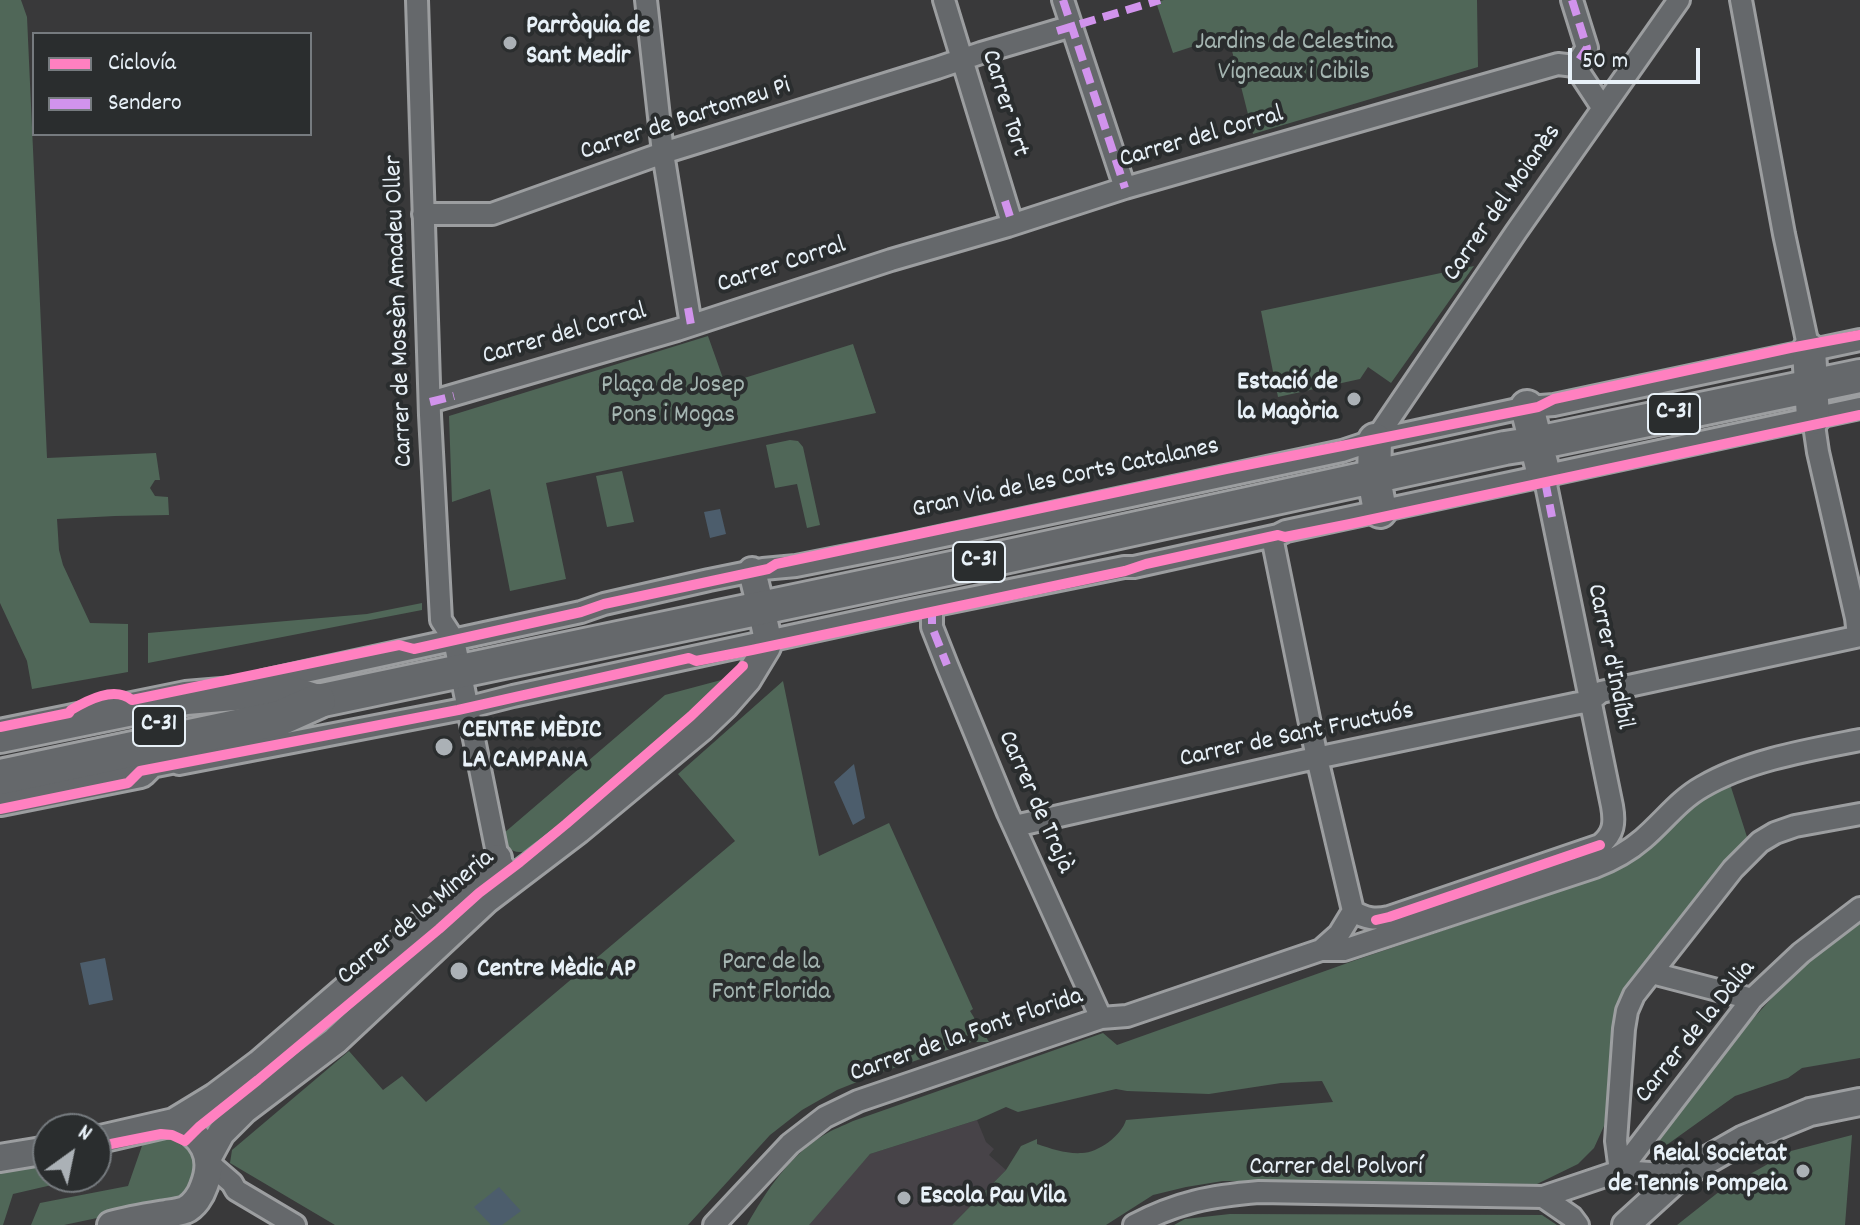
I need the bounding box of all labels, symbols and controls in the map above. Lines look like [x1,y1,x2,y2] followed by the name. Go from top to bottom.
[526,12,650,74] place label: Parròquia de Sant Medir
[1195,28,1393,90] park label: Jardins de Celestina Vigneaux i Cibils
[32,32,312,136] legend
[1572,32,1704,82] scale bar
[501,34,519,52] marker: Parròquia de Sant Medir
[1582,45,1628,79] text: 50 m
[108,47,176,81] text: Ciclovía
[972,47,1034,161] street label: Carrer Tort
[577,72,795,170] street label: Carrer de Bartomeu Pi
[108,87,182,121] text: Sendero
[1116,101,1288,177] street label: Carrer del Corral
[1438,119,1570,289] street label: Carrer del Moianès
[380,154,422,468] street label: Carrer de Mossèn Amadeu Oller
[714,232,850,302] street label: Carrer Corral
[479,298,651,374] street label: Carrer del Corral
[1237,368,1338,430] place label: Estació de la Magòria
[601,371,745,432] park label: Plaça de Josep Pons i Mogas
[1345,390,1363,408] marker: Estació de la Magòria
[1648,394,1700,434] road number: C-31
[910,432,1222,528] street label: Gran Via de les Corts Catalanes
[953,542,1005,582] road number: C-31
[1577,581,1639,733] street label: Carrer d'Indíbil
[1177,697,1417,777] street label: Carrer de Sant Fructuós
[133,706,185,746] road number: C-31
[462,716,602,778] place label: CENTRE MÈDIC LA CAMPANA
[989,727,1079,879] street label: Carrer de Trajà
[433,736,455,758] marker: CENTRE MÈDIC LA CAMPANA
[332,844,502,994] street label: Carrer de la Mineria
[712,948,830,1010] park label: Parc de la Font Florida
[477,955,636,987] place label: Centre Mèdic AP
[1630,955,1764,1111] street label: Carrer de la Dàlia
[448,960,470,982] marker: Centre Mèdic AP
[846,983,1088,1091] street label: Carrer de la Font Florida
[32,1113,112,1193] north arrow
[71,1118,97,1150] text: N
[1608,1140,1787,1202] place label: Reial Societat de Tennis Pompeia
[1249,1153,1423,1185] street label: Carrer del Polvorí
[1794,1162,1812,1180] marker: Reial Societat de Tennis Pompeia
[920,1182,1066,1214] place label: Escola Pau Vila
[895,1189,913,1207] marker: Escola Pau Vila

